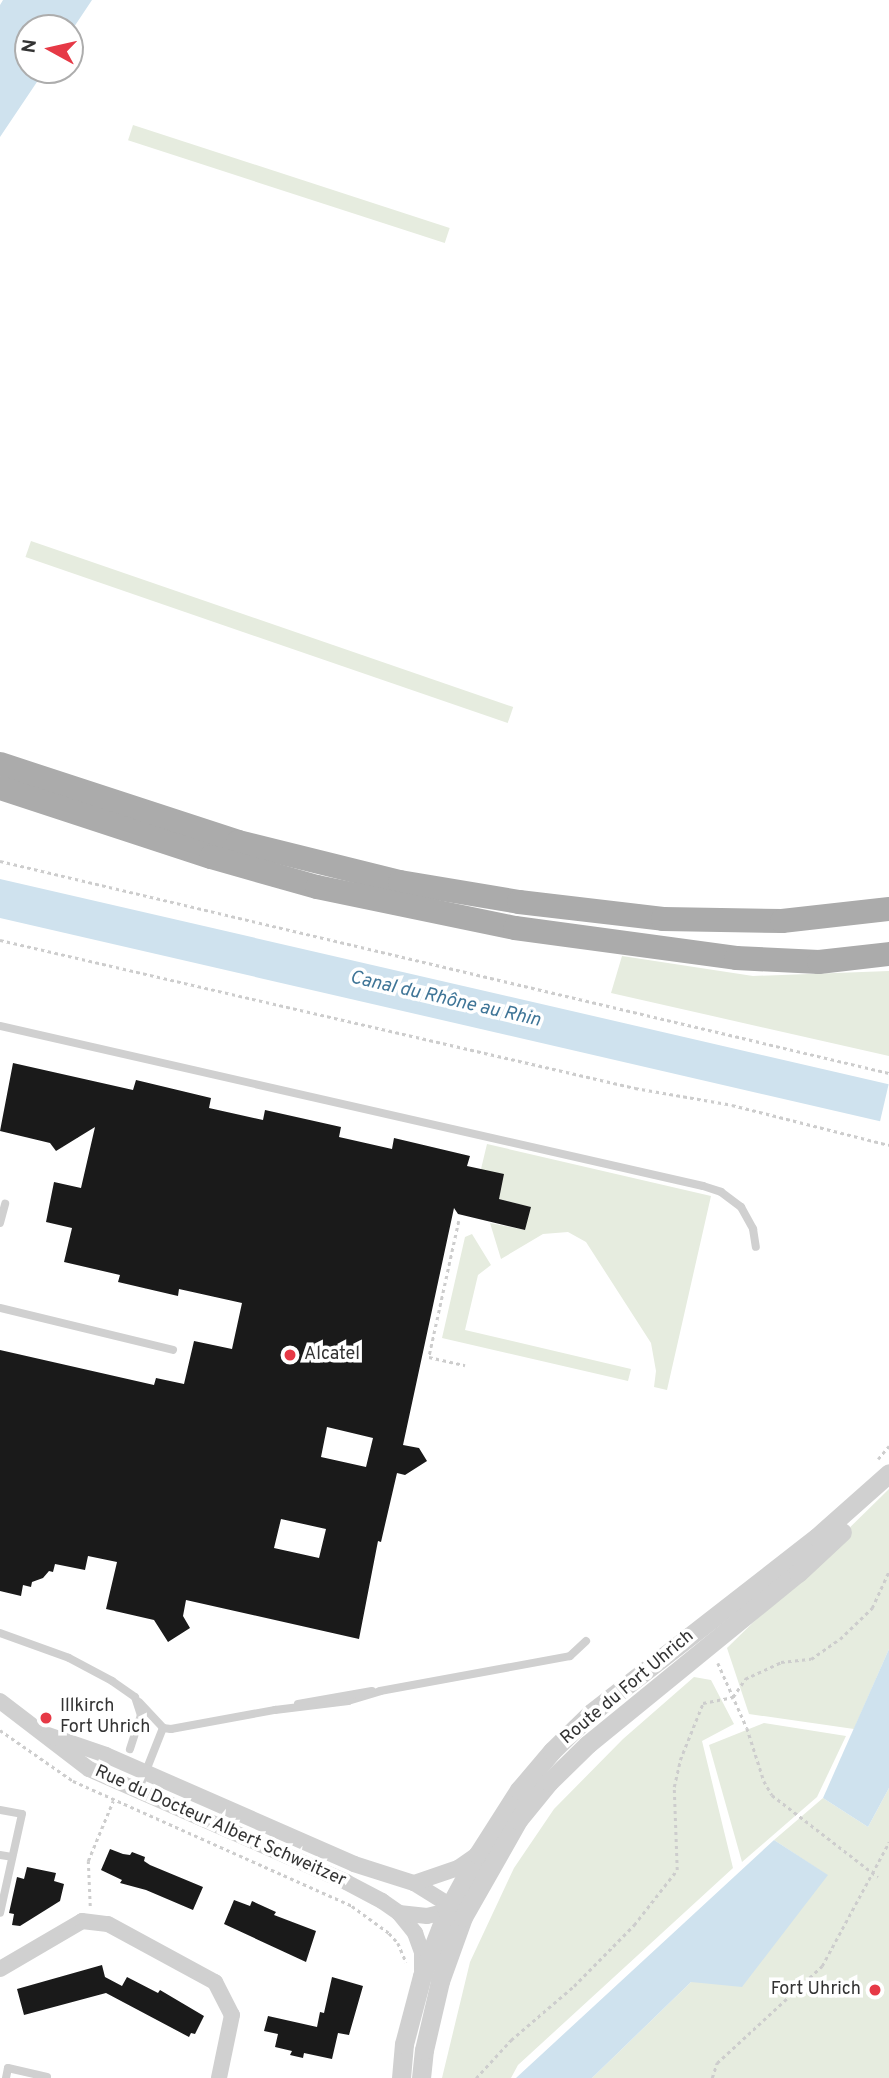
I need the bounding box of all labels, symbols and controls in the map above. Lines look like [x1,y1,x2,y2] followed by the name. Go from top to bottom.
[14,14,84,84] north arrow
[17,38,43,55] text: N
[347,967,543,1033] water label: Canal du Rhône au Rhin
[304,1344,360,1366] place label: Alcatel
[282,1347,298,1363] marker: Alcatel
[557,1626,699,1750] street label: Route du Fort Uhrich
[60,1697,150,1740] place label: Illkirch Fort Uhrich
[38,1710,54,1726] marker: Illkirch Fort Uhrich
[91,1762,349,1892] street label: Rue du Docteur Albert Schweitzer
[771,1979,861,2001] place label: Fort Uhrich
[867,1982,883,1998] marker: Fort Uhrich

